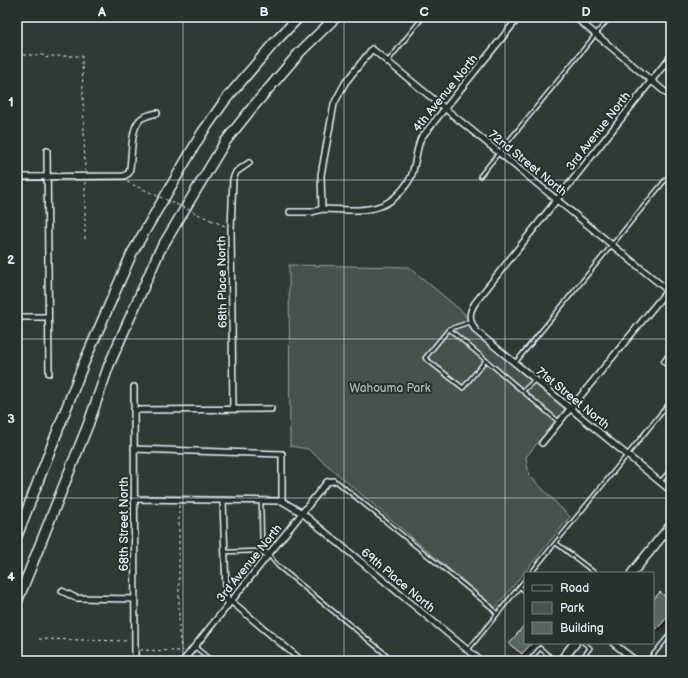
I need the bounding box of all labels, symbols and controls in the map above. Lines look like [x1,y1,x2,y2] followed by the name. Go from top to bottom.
[97,4,106,20] text: A
[259,4,269,20] text: B
[419,4,429,20] text: C
[581,4,591,20] text: D
[410,51,481,135] street label: 4th Avenue North
[563,89,634,174] street label: 3rd Avenue North
[8,94,14,110] text: 1
[485,127,570,200] street label: 72nd Street North
[214,235,231,328] street label: 68th Place North
[7,252,15,268] text: 2
[533,364,613,433] street label: 71st Street North
[349,381,431,396] park label: Wahouma Park
[7,411,15,427] text: 3
[117,476,132,571] street label: 68th Street North
[213,521,286,605] street label: 3rd Avenue North
[358,545,438,616] street label: 69th Place North
[7,569,15,585] text: 4
[524,572,654,644] legend
[560,581,589,596] text: Road
[560,601,584,616] text: Park
[560,621,604,636] text: Building

